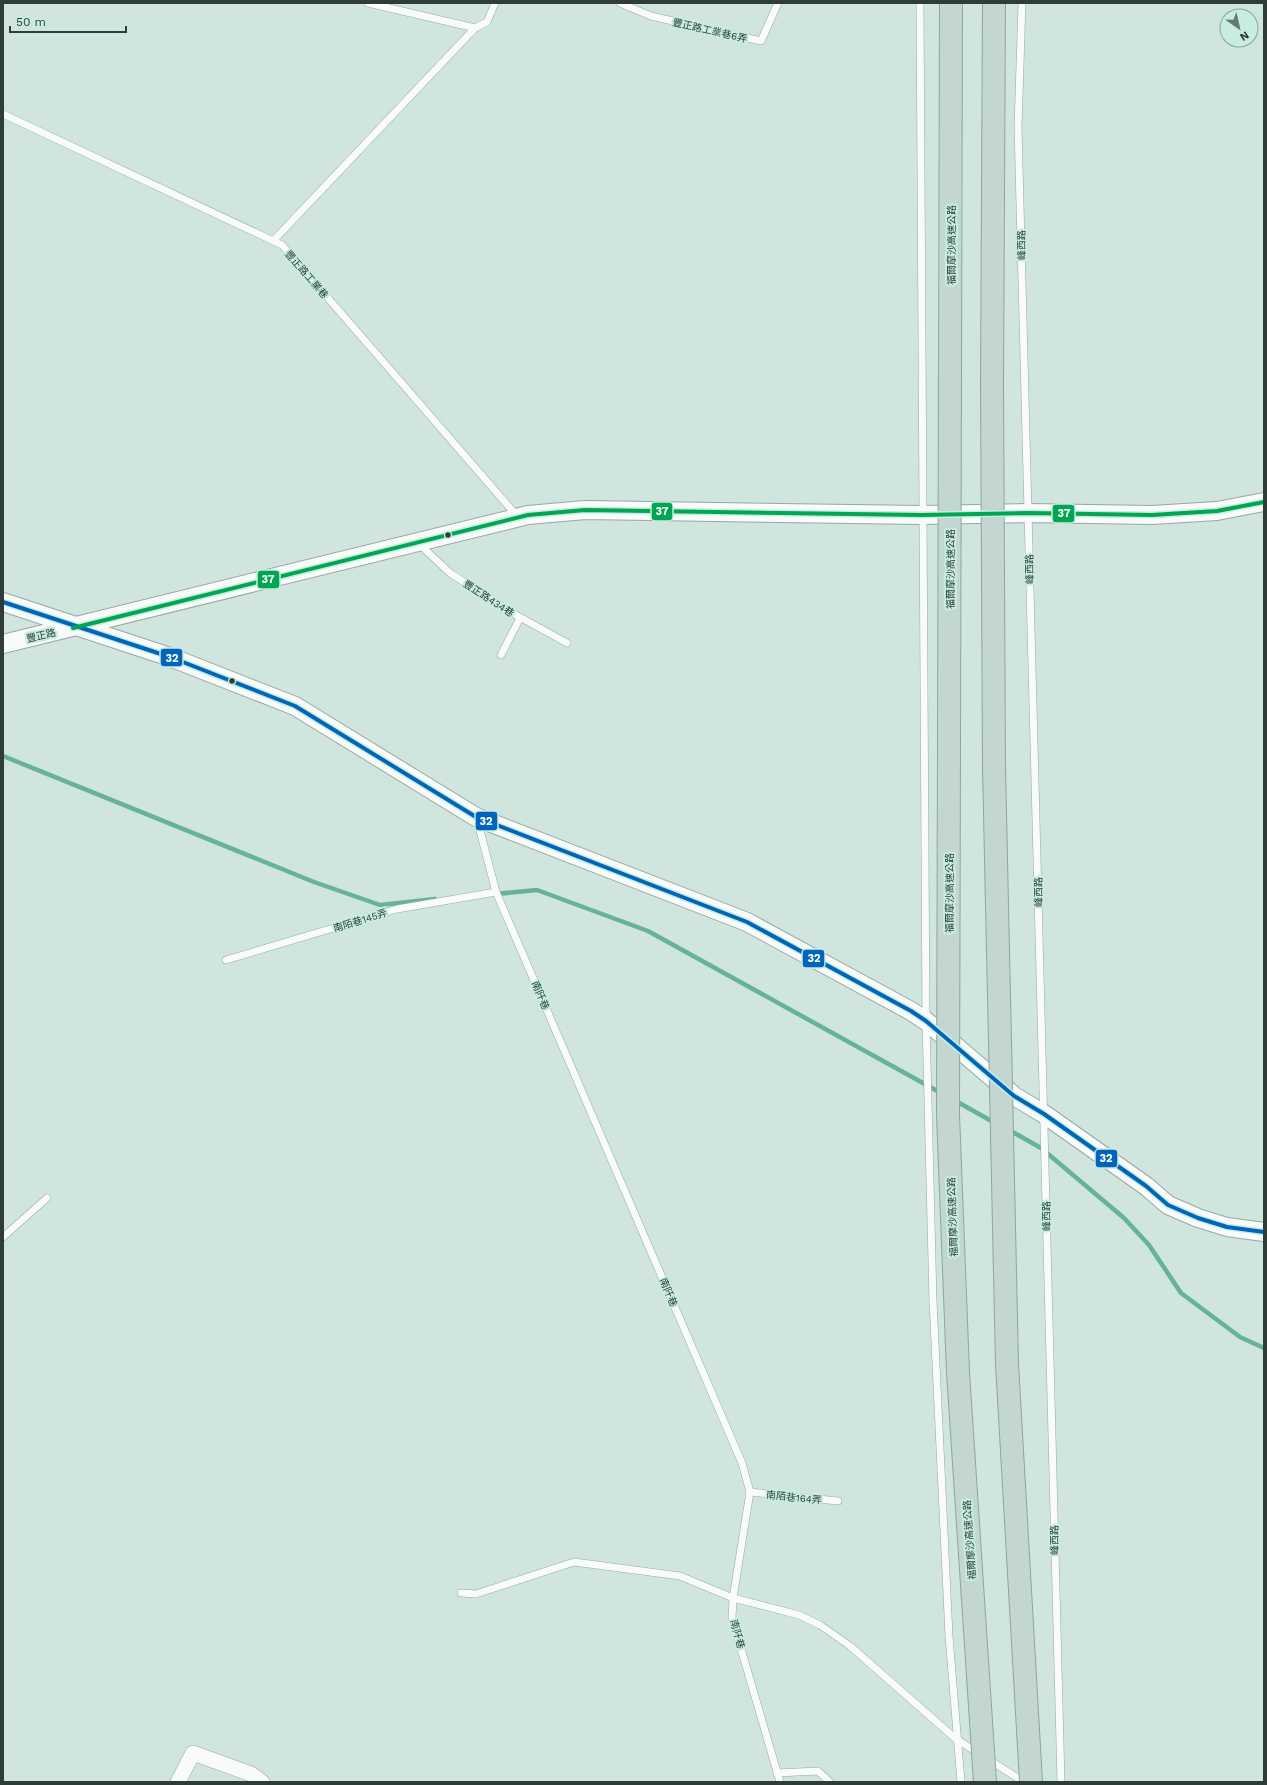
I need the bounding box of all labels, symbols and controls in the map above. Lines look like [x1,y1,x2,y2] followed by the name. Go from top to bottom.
[10,8,126,34] scale bar
[1219,8,1259,48] north arrow
[16,15,46,29] text: 50 m
[672,17,748,44] street label: 豐正路工業巷6弄
[1237,28,1251,44] text: N
[946,205,957,285] street label: 福爾摩沙高速公路
[1016,230,1027,260] street label: 峰西路
[283,248,330,301] street label: 豐正路工業巷
[651,502,673,521] line badge: 37
[1052,504,1075,523] line badge: 37
[656,505,669,518] text: 37
[1058,507,1071,520] text: 37
[945,529,956,609] street label: 福爾摩沙高速公路
[443,530,453,540] unlabelled marker
[1024,554,1035,584] street label: 峰西路
[257,570,280,589] line badge: 37
[262,573,275,586] text: 37
[461,578,516,619] street label: 豐正路434巷
[25,627,57,644] street label: 豐正路
[160,648,183,667] line badge: 32
[165,652,179,665] text: 32
[227,676,237,686] unlabelled marker
[475,811,498,831] line badge: 32
[479,815,493,828] text: 32
[944,853,955,933] street label: 福爾摩沙高速公路
[1033,877,1044,907] street label: 峰西路
[332,907,388,934] street label: 南陌巷145弄
[802,949,825,968] line badge: 32
[807,952,821,965] text: 32
[530,979,551,1011] street label: 南阡巷
[1095,1149,1118,1168] line badge: 32
[1099,1152,1113,1165] text: 32
[946,1177,959,1257] street label: 福爾摩沙高速公路
[1041,1201,1052,1231] street label: 峰西路
[658,1276,679,1308] street label: 南阡巷
[765,1489,822,1506] street label: 南陌巷164弄
[961,1500,978,1580] street label: 福爾摩沙高速公路
[1049,1525,1060,1555] street label: 峰西路
[728,1618,747,1650] street label: 南阡巷

